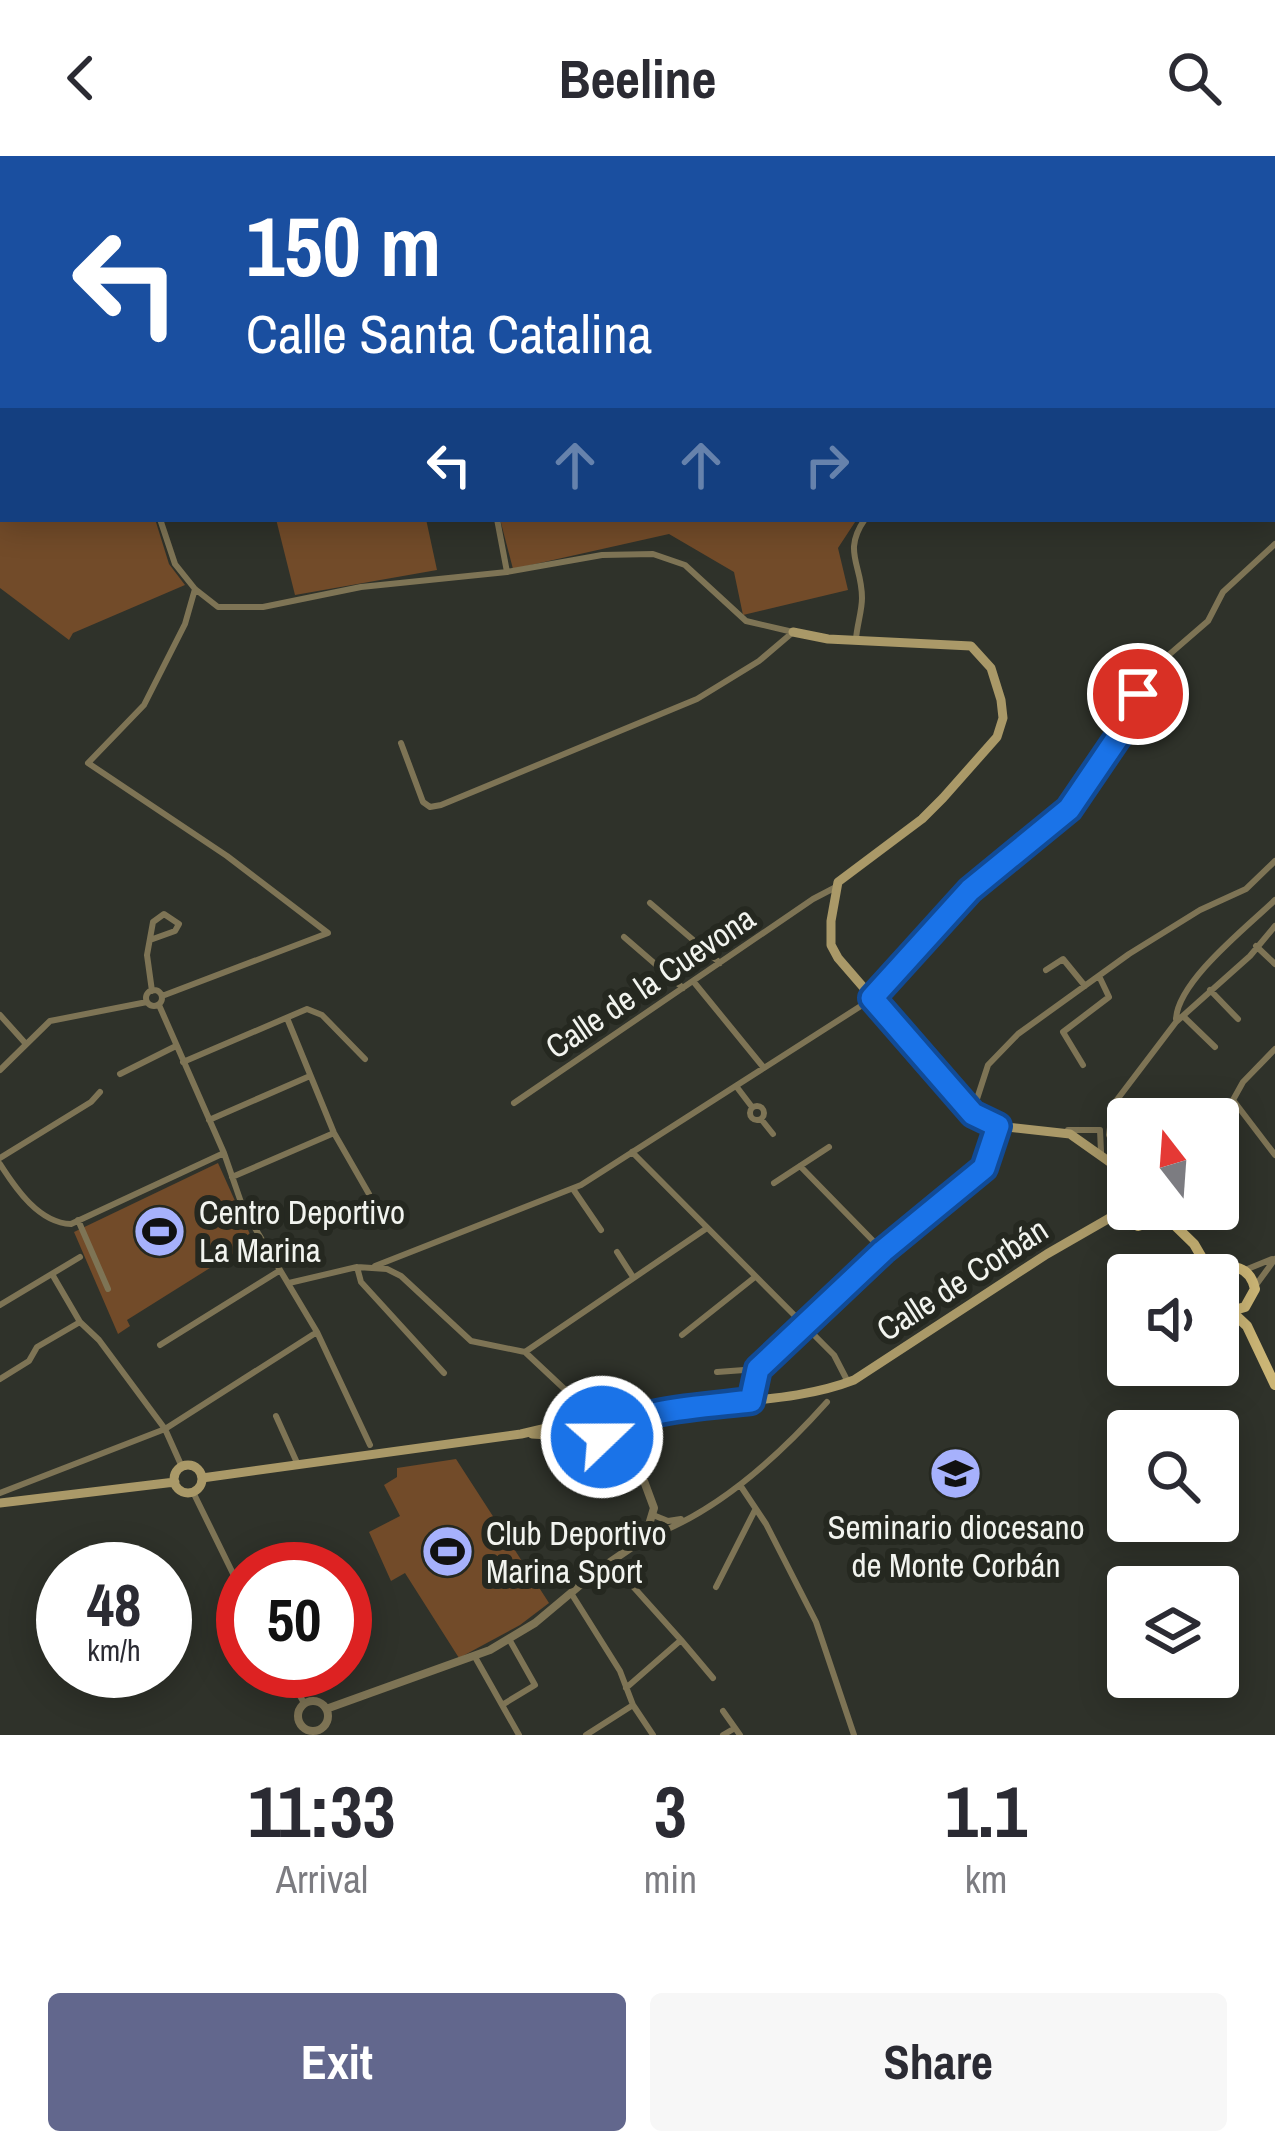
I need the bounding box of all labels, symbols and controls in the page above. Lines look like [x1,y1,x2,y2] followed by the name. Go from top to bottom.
[559,42,716,115] text: Beeline
[48,45,114,111] icon: back
[1161,45,1227,111] icon: search
[246,189,441,302] text: 150 m
[48,204,204,360] icon: left
[246,297,652,370] text: Calle Santa Catalina
[416,432,482,498] icon: left
[542,432,608,498] icon: ahead
[668,432,734,498] icon: ahead
[794,432,860,498] icon: right
[1087,643,1189,745] pin
[1105,661,1171,727] icon: arrive
[537,896,763,1068] street label: Calle de la Cuevona
[1107,1098,1239,1230] north arrow
[1107,1098,1239,1698] map controls
[199,1190,405,1272] place label: Centro Deportivo La Marina
[132,1203,188,1259] sports icon: Centro Deportivo La Marina
[868,1207,1056,1351] street label: Calle de Corbán
[1107,1254,1239,1386] button: sound
[539,1374,665,1500] position arrow
[1107,1410,1239,1542] button: search
[928,1445,984,1501] school or university icon: Seminario diocesano de Monte Corbán
[827,1505,1085,1587] place label: Seminario diocesano de Monte Corbán
[486,1511,666,1593] place label: Club Deportivo Marina Sport
[419,1524,475,1580] sports icon: Club Deportivo Marina Sport
[216,1542,372,1698] speed limit sign: 50
[87,1564,141,1645] text: 48
[1107,1566,1239,1698] button: layers
[87,1630,141,1670] text: km/h
[248,1762,396,1859] text: 11:33
[654,1762,687,1859] text: 3
[945,1762,1027,1859] text: 1.1
[276,1853,368,1905] text: Arrival
[644,1853,697,1905] text: min
[965,1853,1007,1905] text: km
[48,1993,626,2131] button: Exit
[650,1993,1227,2131] button: Share

